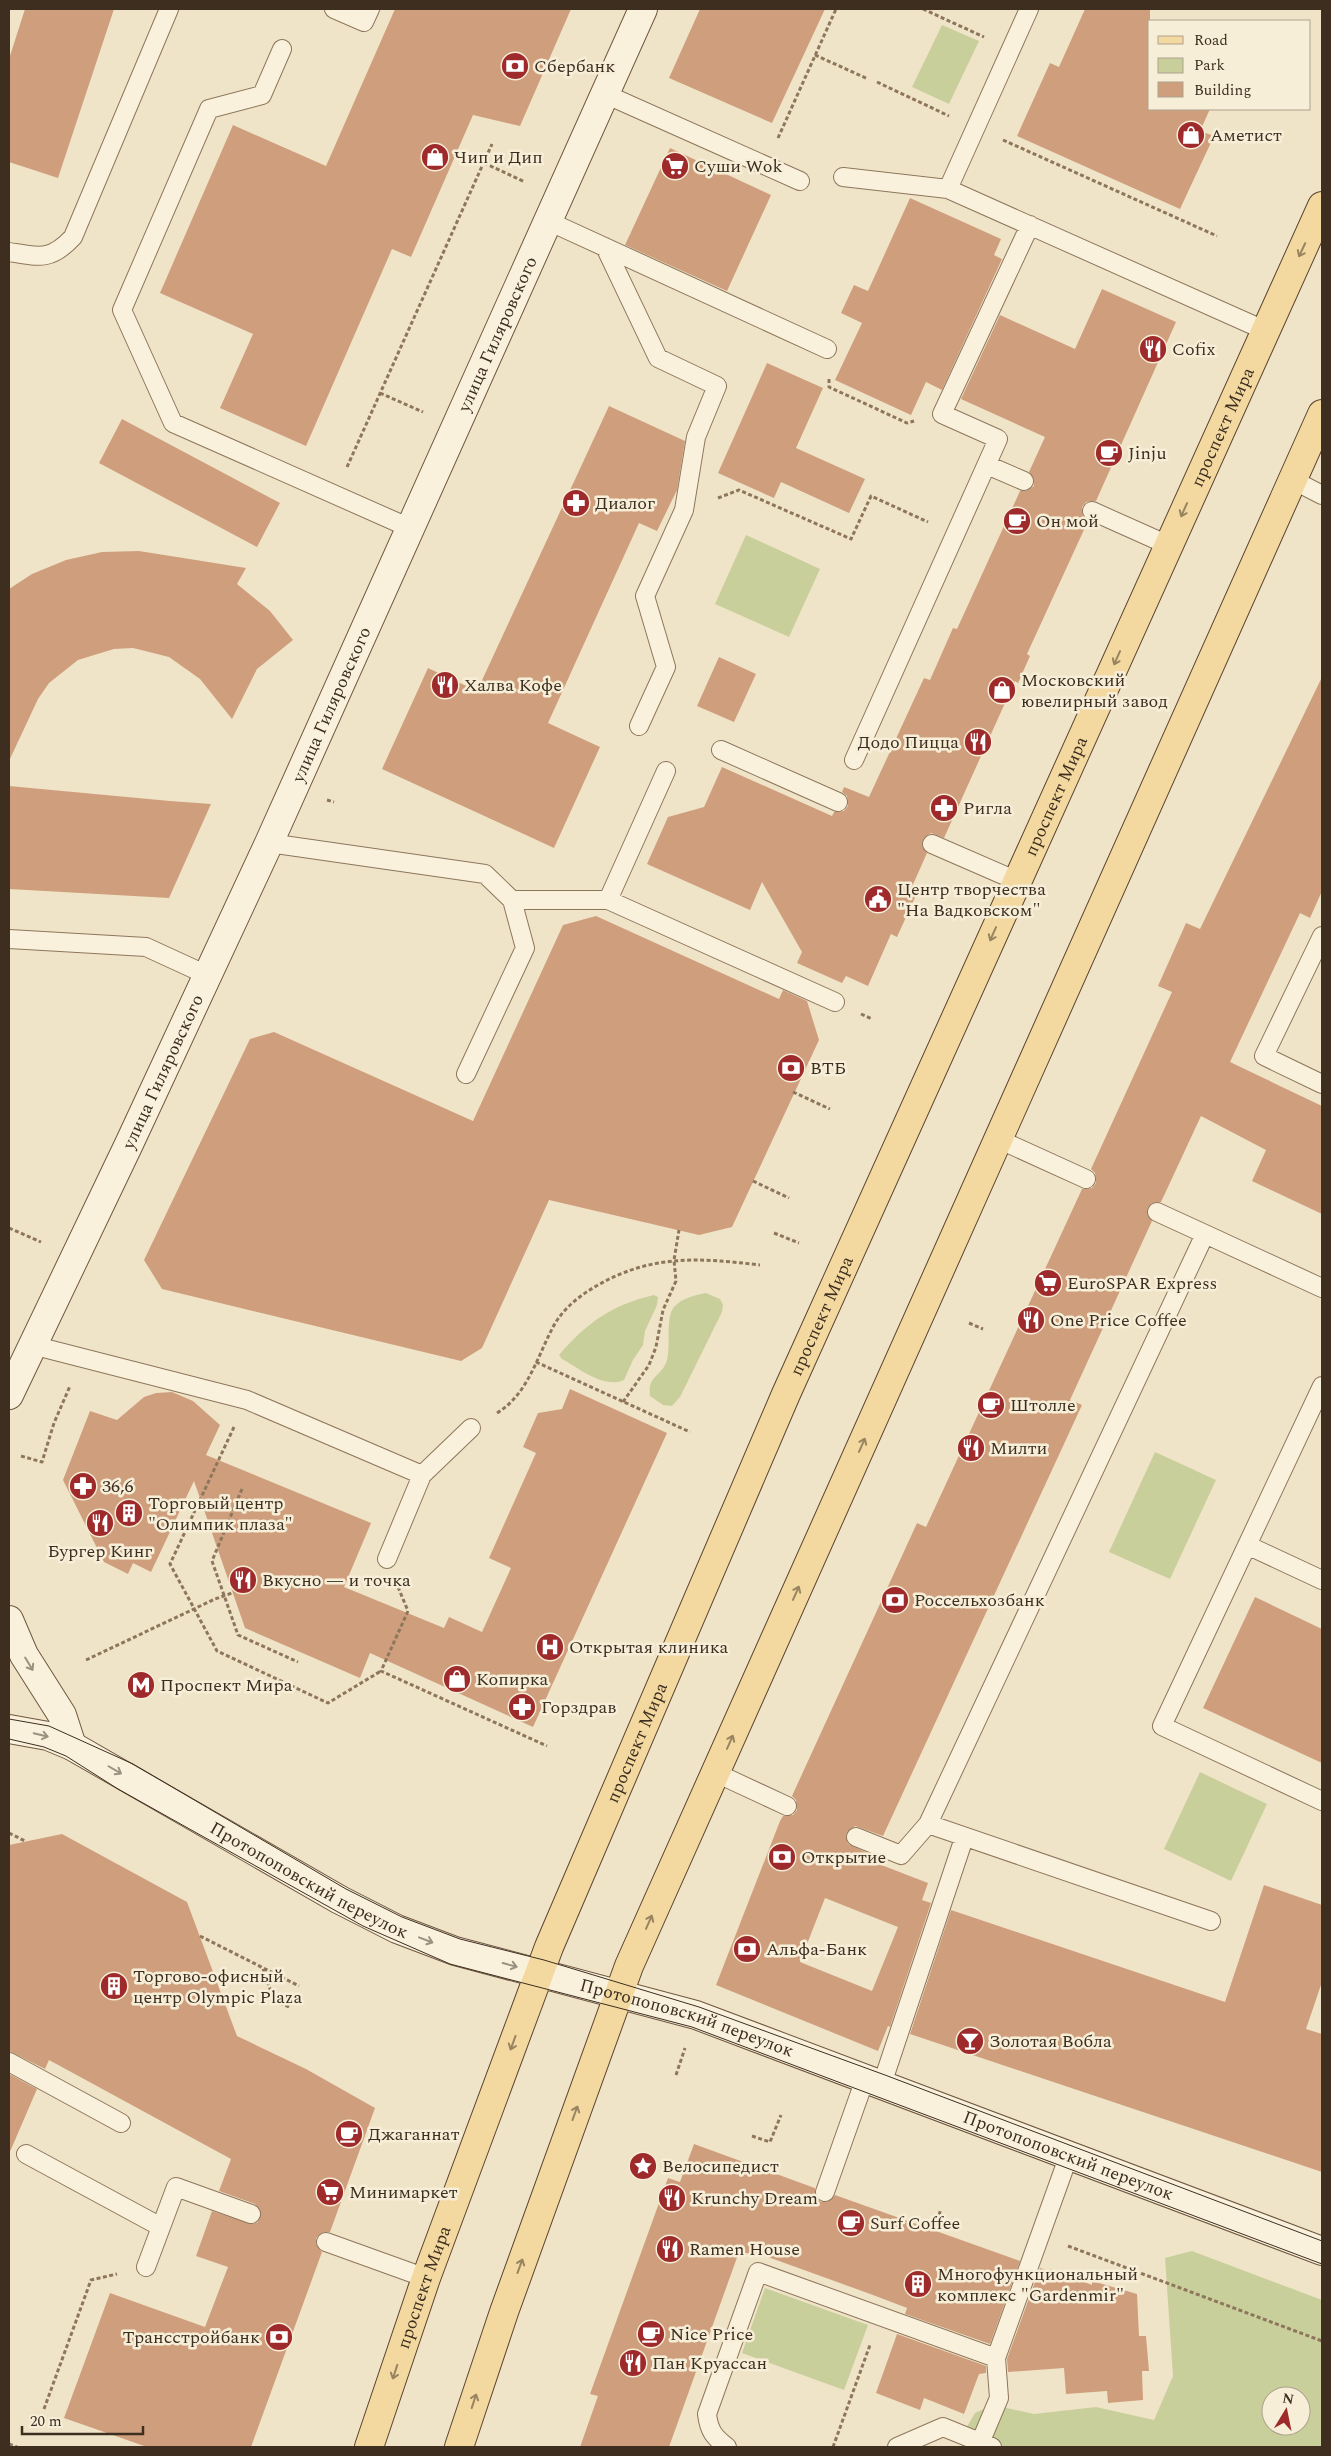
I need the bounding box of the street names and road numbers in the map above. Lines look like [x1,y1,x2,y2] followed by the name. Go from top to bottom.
[451,252,544,417] street label: улица Гиляровского
[1184,363,1262,492] street label: проспект Мира
[284,622,378,788] street label: улица Гиляровского
[1017,732,1095,861] street label: проспект Мира
[115,990,211,1155] street label: улица Гиляровского
[783,1251,861,1380] street label: проспект Мира
[599,1678,675,1807] street label: проспект Мира
[204,1815,412,1946] street label: Протопоповский переулок
[577,1972,798,2065] street label: Протопоповский переулок
[959,2104,1177,2208] street label: Протопоповский переулок
[390,2222,458,2352] street label: проспект Мира

